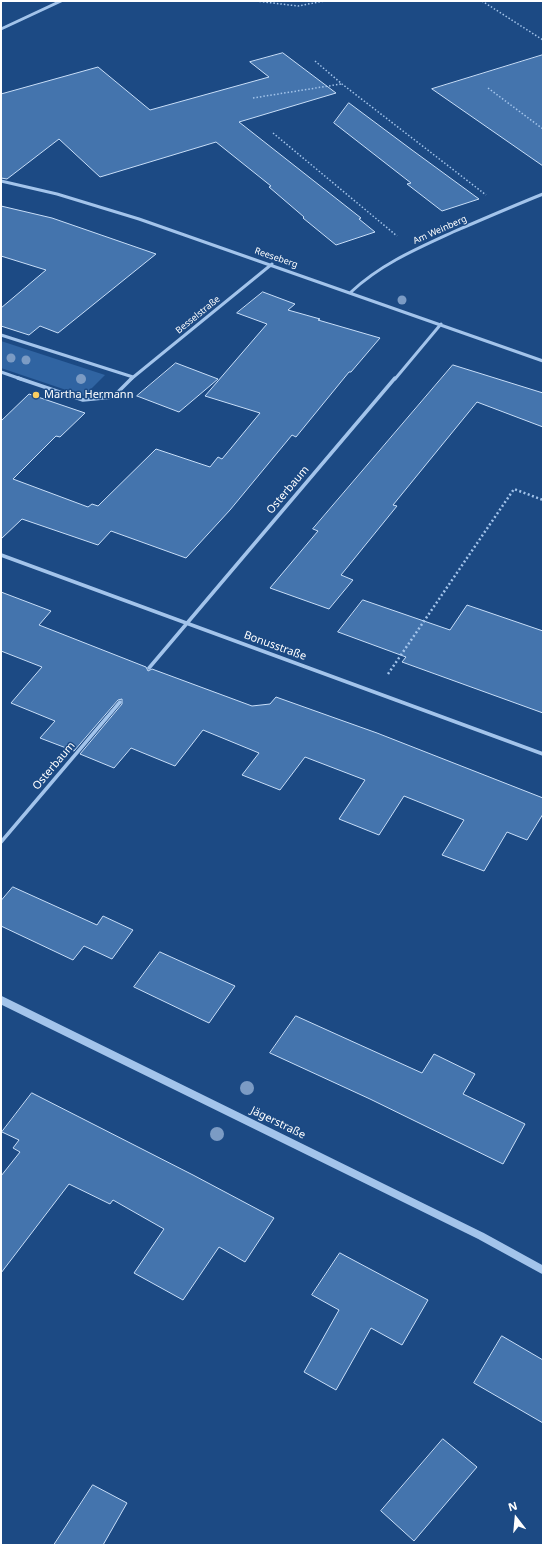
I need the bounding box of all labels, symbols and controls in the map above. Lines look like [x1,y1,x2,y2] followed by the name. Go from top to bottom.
[412,213,468,247] street label: Am Weinberg
[253,246,299,270] street label: Reeseberg
[174,294,222,336] street label: Besselstraße
[44,388,133,402] place label: Martha Hermann
[31,390,41,400] marker: Martha Hermann
[264,463,312,517] street label: Osterbaum
[242,629,308,663] street label: Bonusstraße
[30,739,78,793] street label: Osterbaum
[248,1104,308,1142] street label: Jägerstraße
[496,1498,536,1538] north arrow
[506,1498,519,1514] text: N

